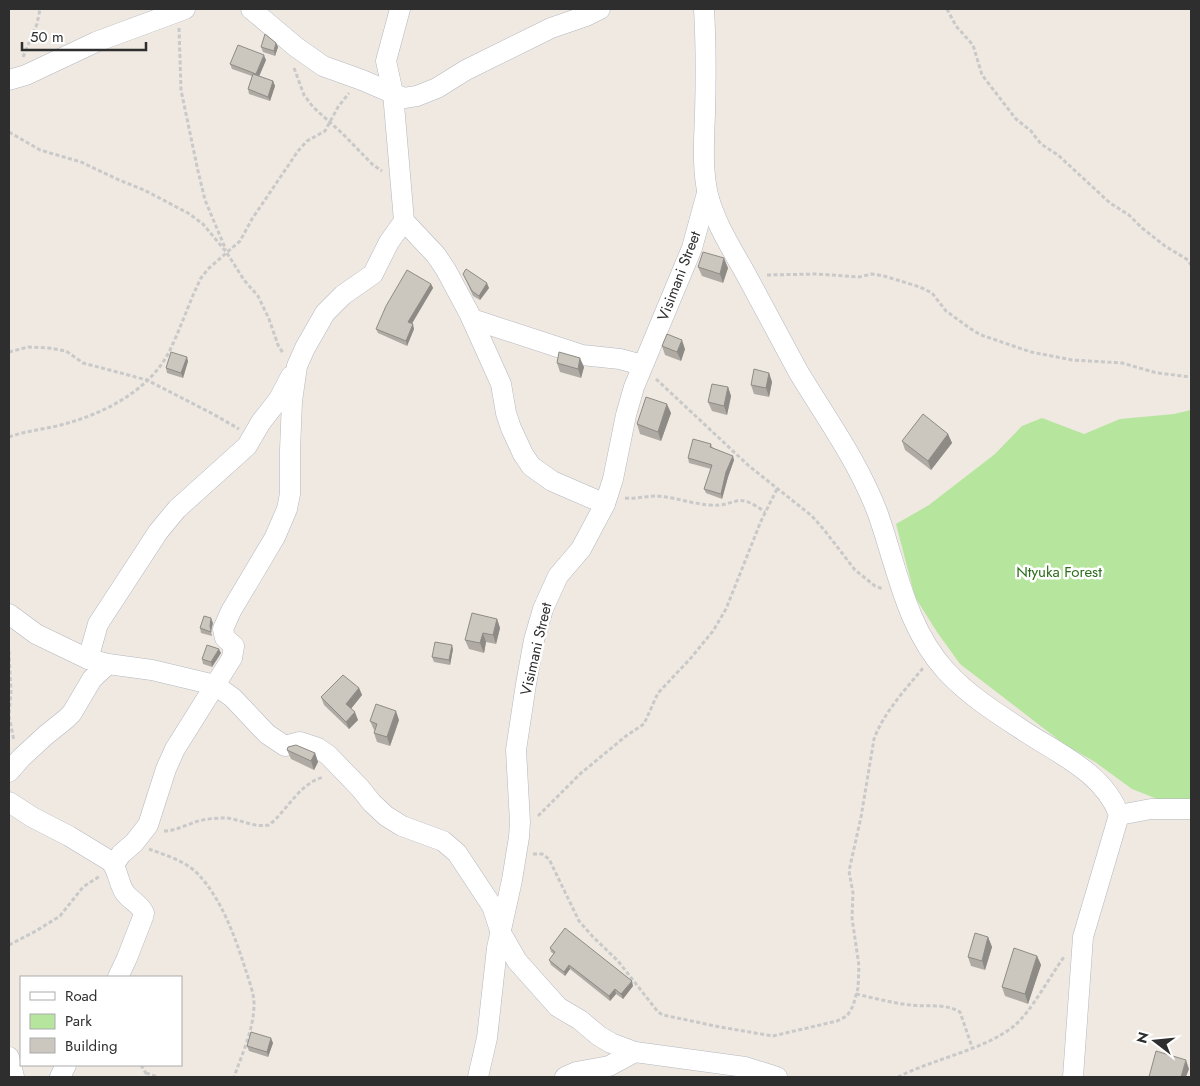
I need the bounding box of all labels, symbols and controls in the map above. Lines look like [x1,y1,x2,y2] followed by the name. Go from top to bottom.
[22,20,146,52] scale bar
[30,26,64,48] text: 50 m
[652,227,706,324] street label: Visimani Street
[1016,561,1102,583] park label: Ntyuka Forest
[515,600,557,698] street label: Visimani Street
[20,976,182,1066] legend
[65,985,97,1007] text: Road
[65,1010,92,1032] text: Park
[1130,1016,1180,1066] north arrow
[1131,1029,1154,1046] text: N
[65,1035,117,1057] text: Building

